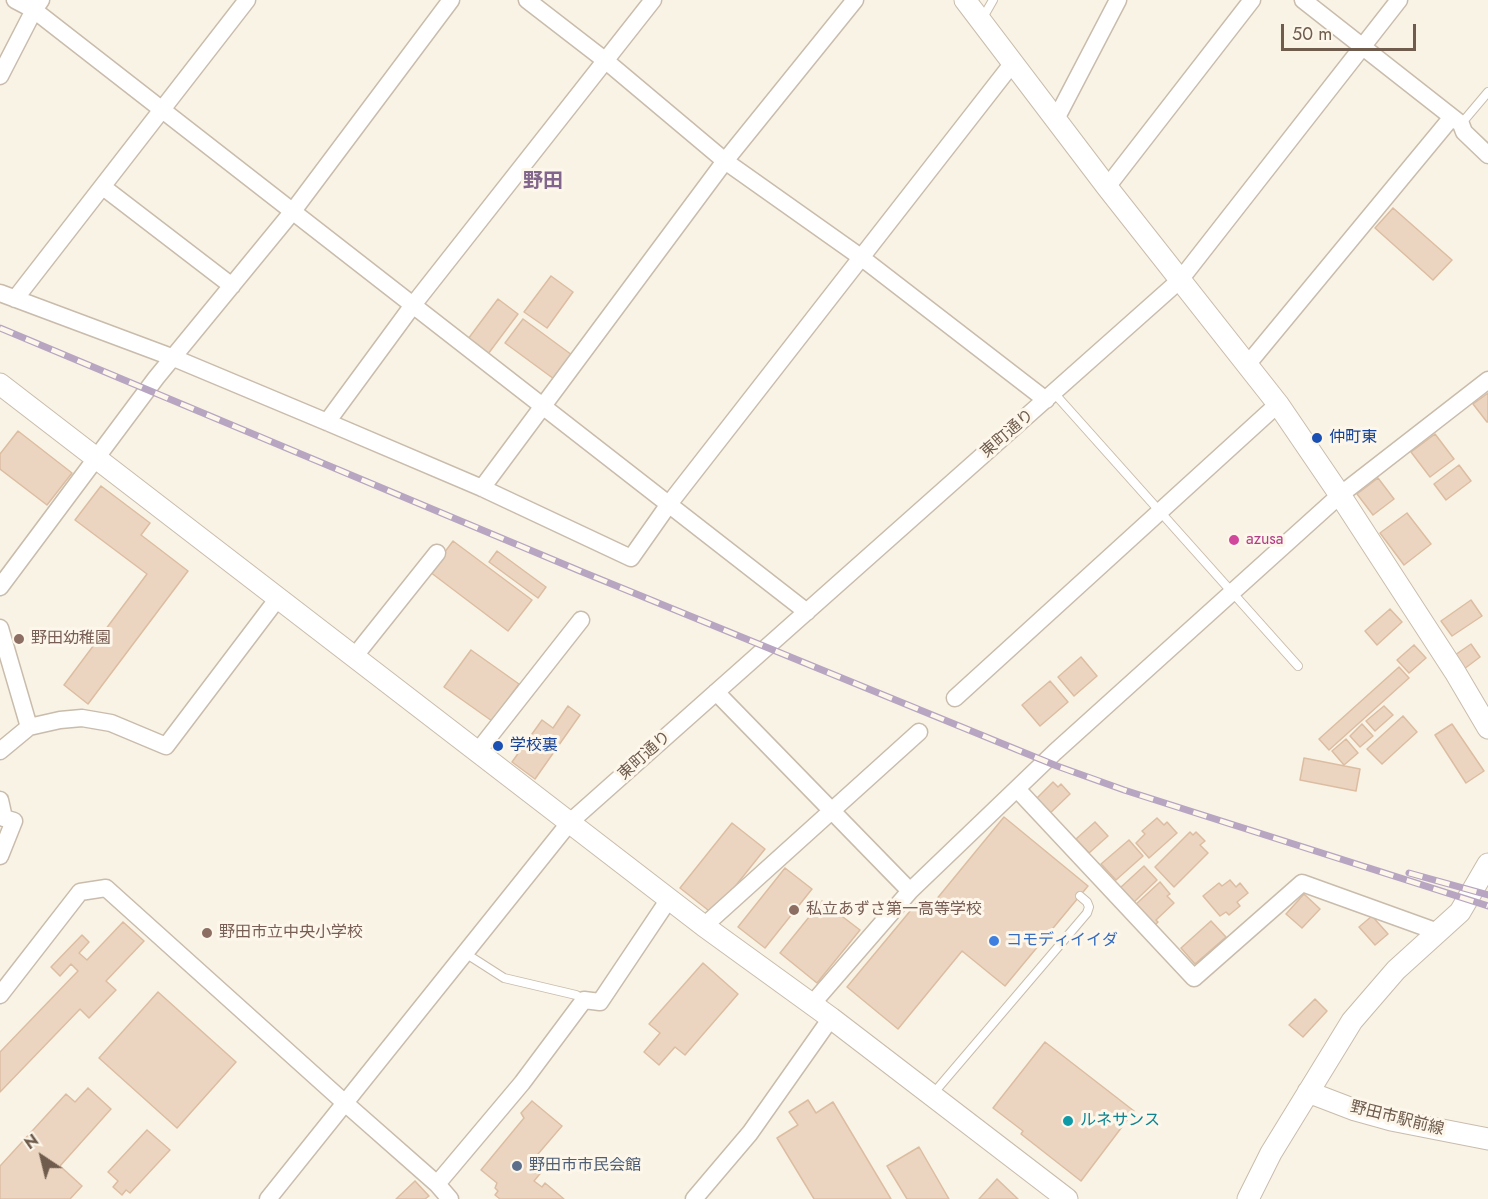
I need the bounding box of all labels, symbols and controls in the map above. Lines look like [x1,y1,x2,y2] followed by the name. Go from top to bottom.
[1284,12,1419,50] scale bar
[1292,21,1332,47] text: 50 m
[523,170,563,194] district label: 野田
[978,406,1038,462] street label: 東町通り
[1329,428,1377,448] place label: 仲町東
[1310,431,1324,445] marker: 仲町東
[1246,530,1283,550] place label: azusa
[1227,533,1241,547] marker: azusa
[31,629,111,649] place label: 野田幼稚園
[12,632,26,646] marker: 野田幼稚園
[615,727,675,785] street label: 東町通り
[510,736,558,756] place label: 学校裏
[491,739,505,753] marker: 学校裏
[806,900,982,920] place label: 私立あずさ第一高等学校
[787,903,801,917] marker: 私立あずさ第一高等学校
[219,923,363,943] place label: 野田市立中央小学校
[200,926,214,940] marker: 野田市立中央小学校
[1006,931,1118,951] place label: コモディイイダ
[987,934,1001,948] marker: コモディイイダ
[1348,1098,1446,1140] street label: 野田市駅前線
[1080,1111,1160,1131] place label: ルネサンス
[1061,1114,1075,1128] marker: ルネサンス
[12,1127,72,1187] north arrow
[20,1129,43,1155] text: N
[529,1156,641,1176] place label: 野田市市民会館
[510,1159,524,1173] marker: 野田市市民会館

